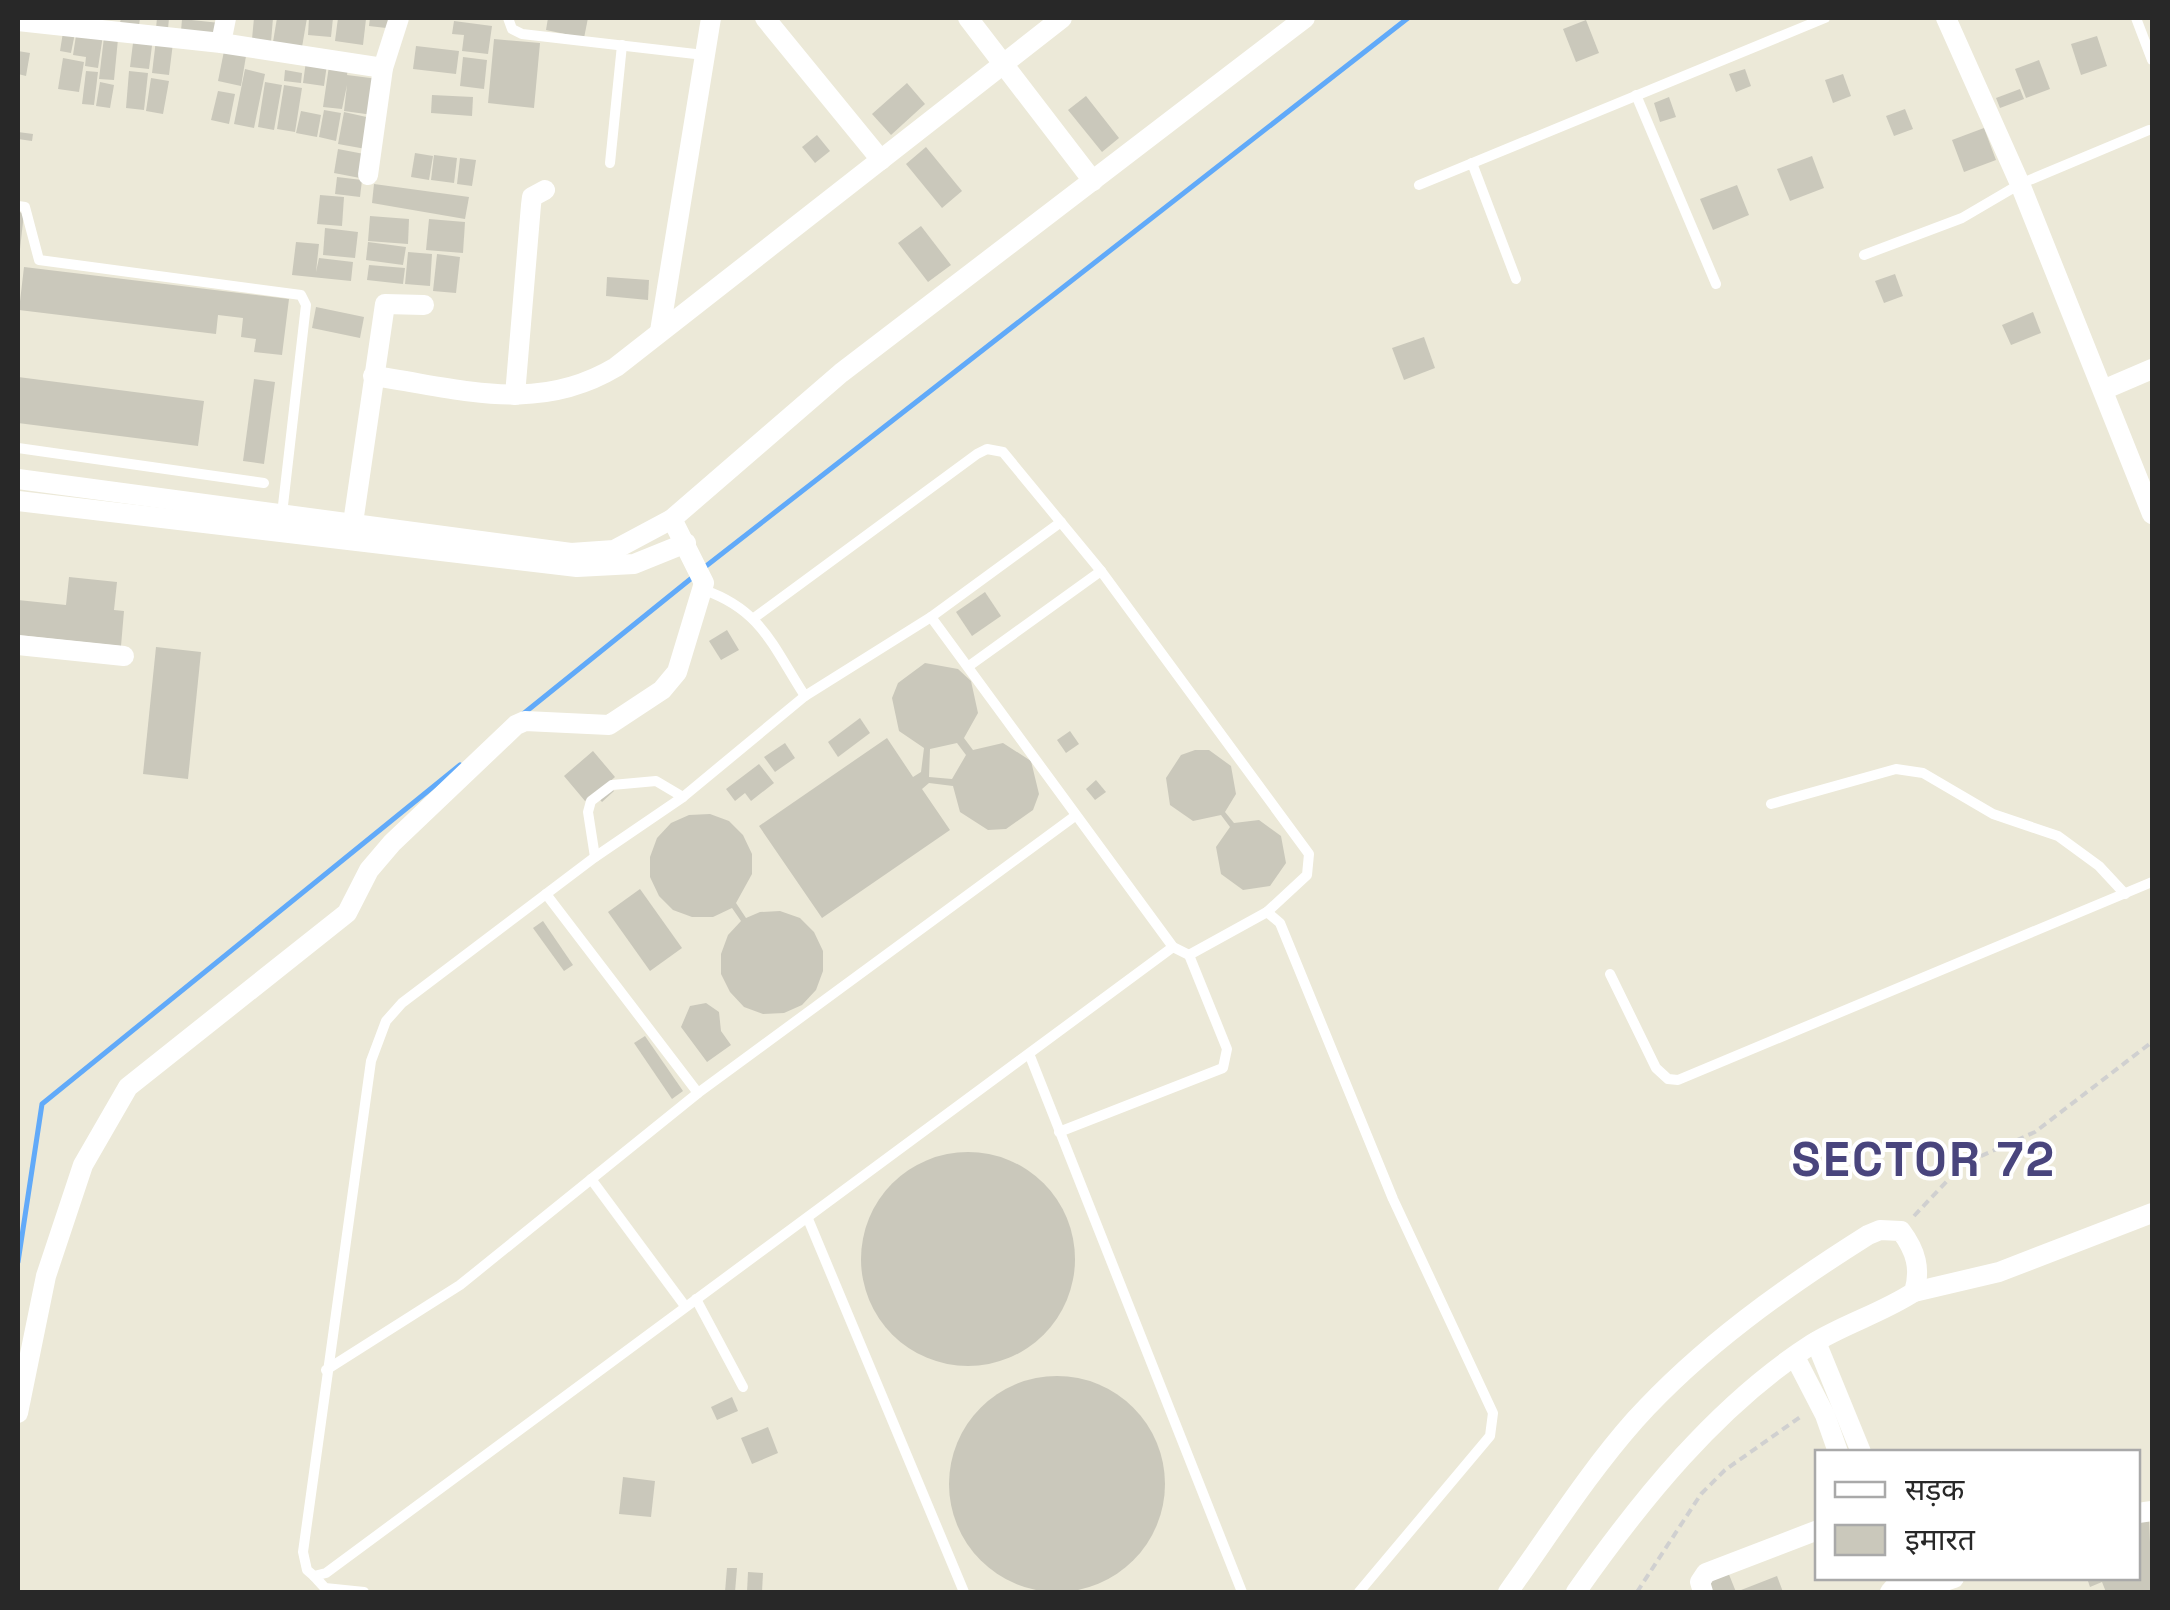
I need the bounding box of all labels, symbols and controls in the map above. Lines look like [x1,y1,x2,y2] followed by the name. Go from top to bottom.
[1791,1129,2057,1190] district label: SECTOR 72
[1815,1450,2140,1580] legend
[1905,1470,1965,1509] text: सड़क
[1905,1520,1976,1559] text: इमारत

